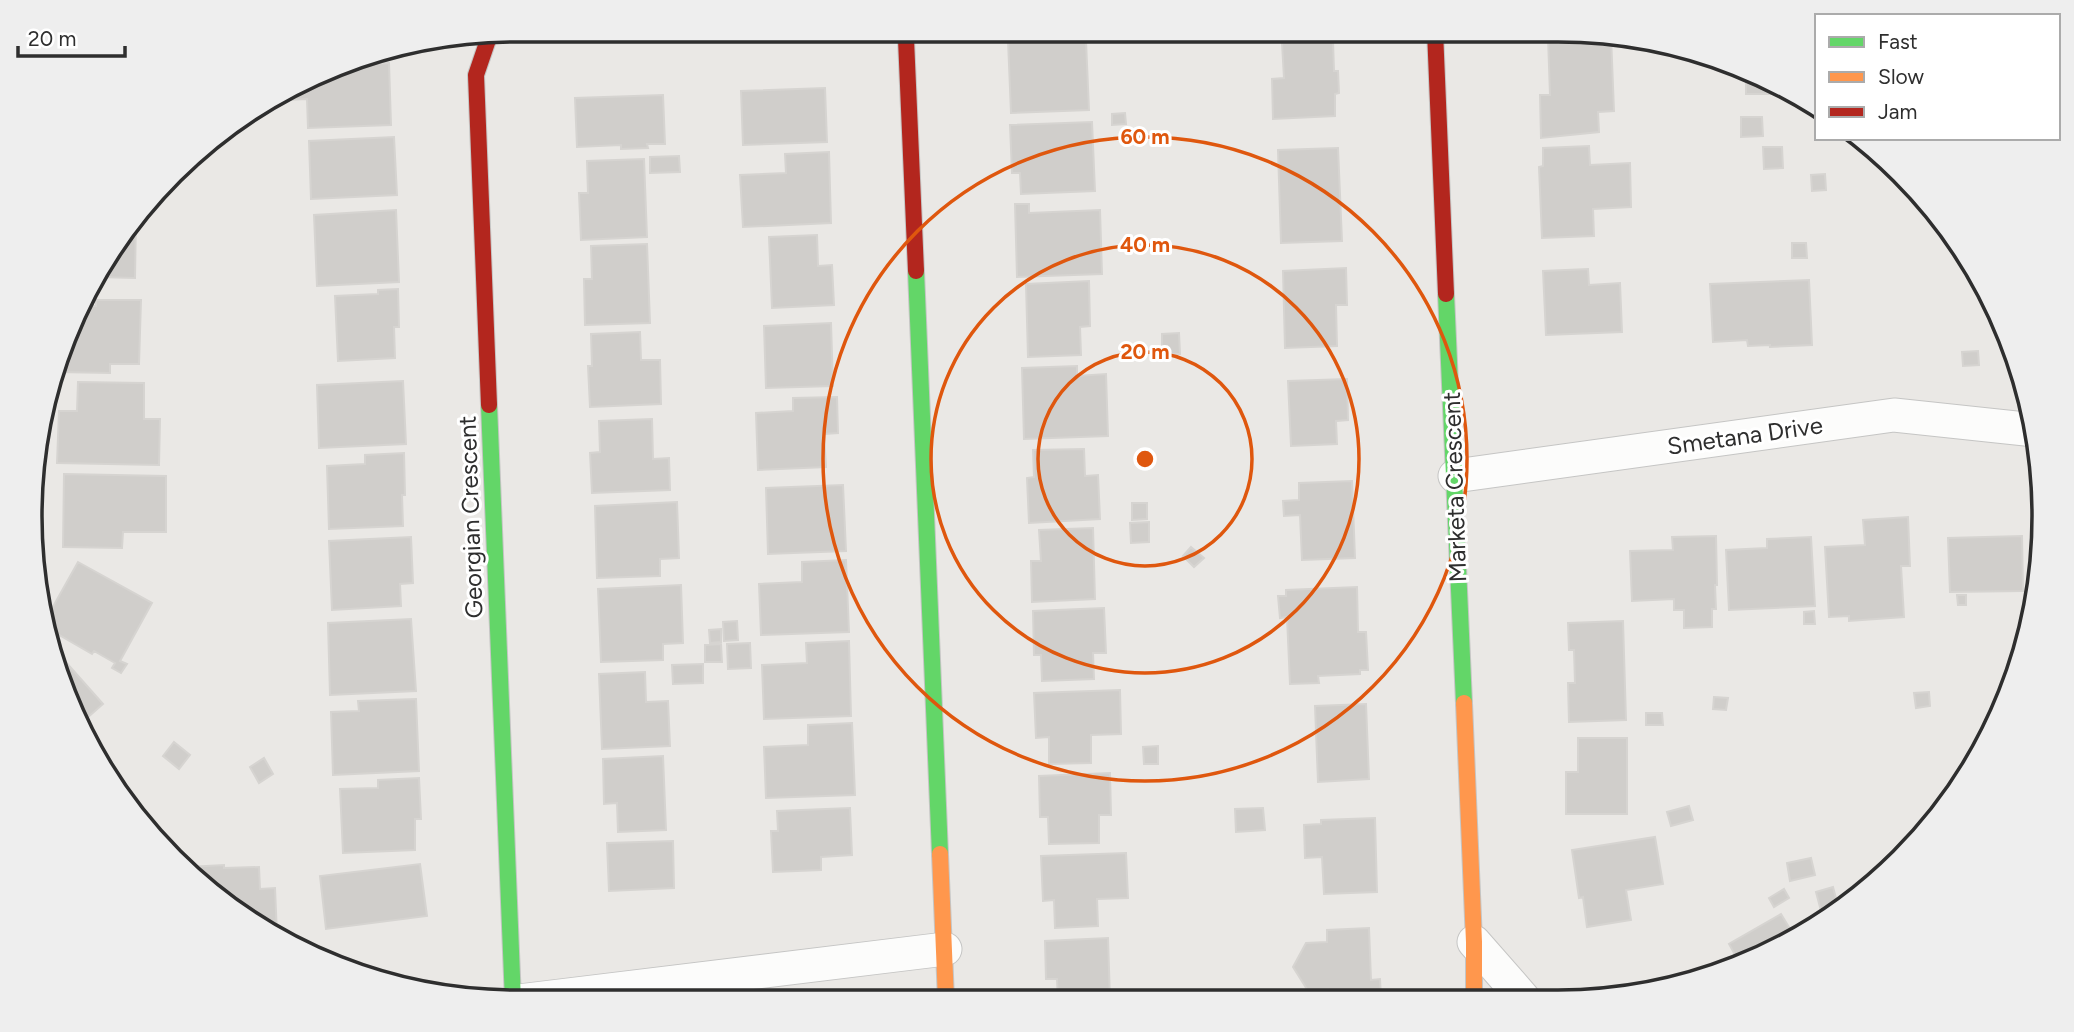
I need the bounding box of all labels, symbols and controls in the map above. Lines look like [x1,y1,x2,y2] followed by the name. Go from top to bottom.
[18,14,124,58] scale bar
[1815,14,2060,140] legend
[28,26,76,51] text: 20 m
[1878,29,1918,54] text: Fast
[1878,64,1924,89] text: Slow
[1878,99,1917,124] text: Jam
[1120,124,1170,149] text: 60 m
[1120,232,1170,257] text: 40 m
[1120,339,1170,364] text: 20 m
[1437,391,1472,583] street label: Marketa Crescent
[1665,410,1824,461] street label: Smetana Drive
[452,415,489,619] street label: Georgian Crescent
[1133,447,1157,471] centre of rings

